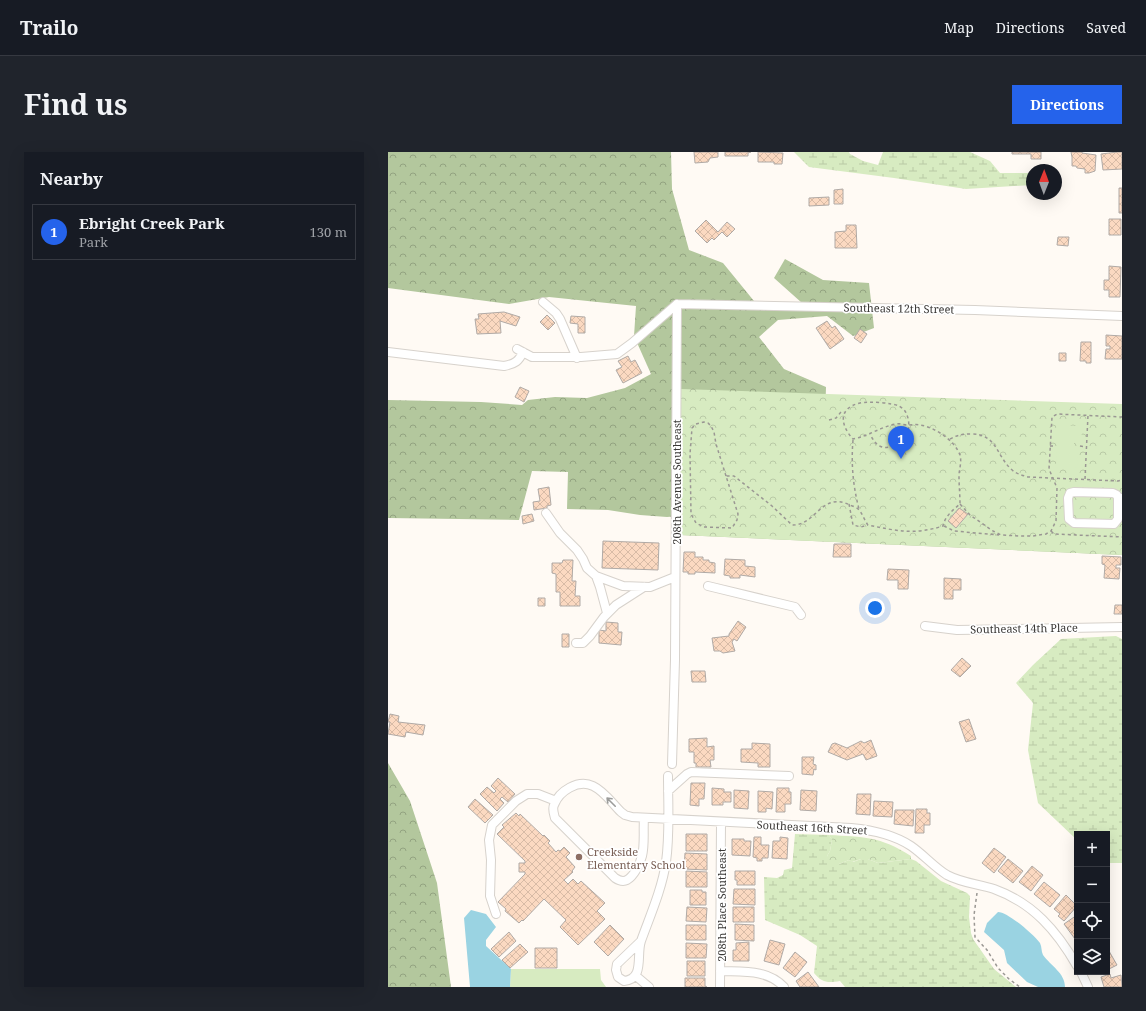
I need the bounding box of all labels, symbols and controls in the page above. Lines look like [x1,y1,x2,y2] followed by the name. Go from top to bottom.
[20,15,78,41] text: Trailo
[944,18,974,37] text: Map
[996,18,1064,37] text: Directions
[1086,18,1126,37] text: Saved
[24,85,128,123] text: Find us
[1012,85,1122,124] button: Directions
[1026,164,1062,200] north arrow
[40,167,103,190] text: Nearby
[79,213,225,233] text: Ebright Creek Park
[50,223,58,241] text: 1
[310,223,347,241] text: 130 m
[79,233,108,251] text: Park
[844,300,955,316] street label: Southeast 12th Street
[669,419,684,545] street label: 208th Avenue Southeast
[888,426,914,459] pin: 1
[865,598,885,618] your location
[970,620,1078,636] street label: Southeast 14th Place
[606,797,616,807] one-way arrow
[756,817,868,837] street label: Southeast 16th Street
[1074,831,1110,975] map controls
[1074,831,1110,867] button: +
[587,844,686,872] place label: Creekside Elementary School
[714,848,729,962] street label: 208th Place Southeast
[574,852,584,862] marker: Creekside Elementary School
[1074,867,1110,903] button: −
[1074,903,1110,939] button: locate
[1074,939,1110,975] button: layers

